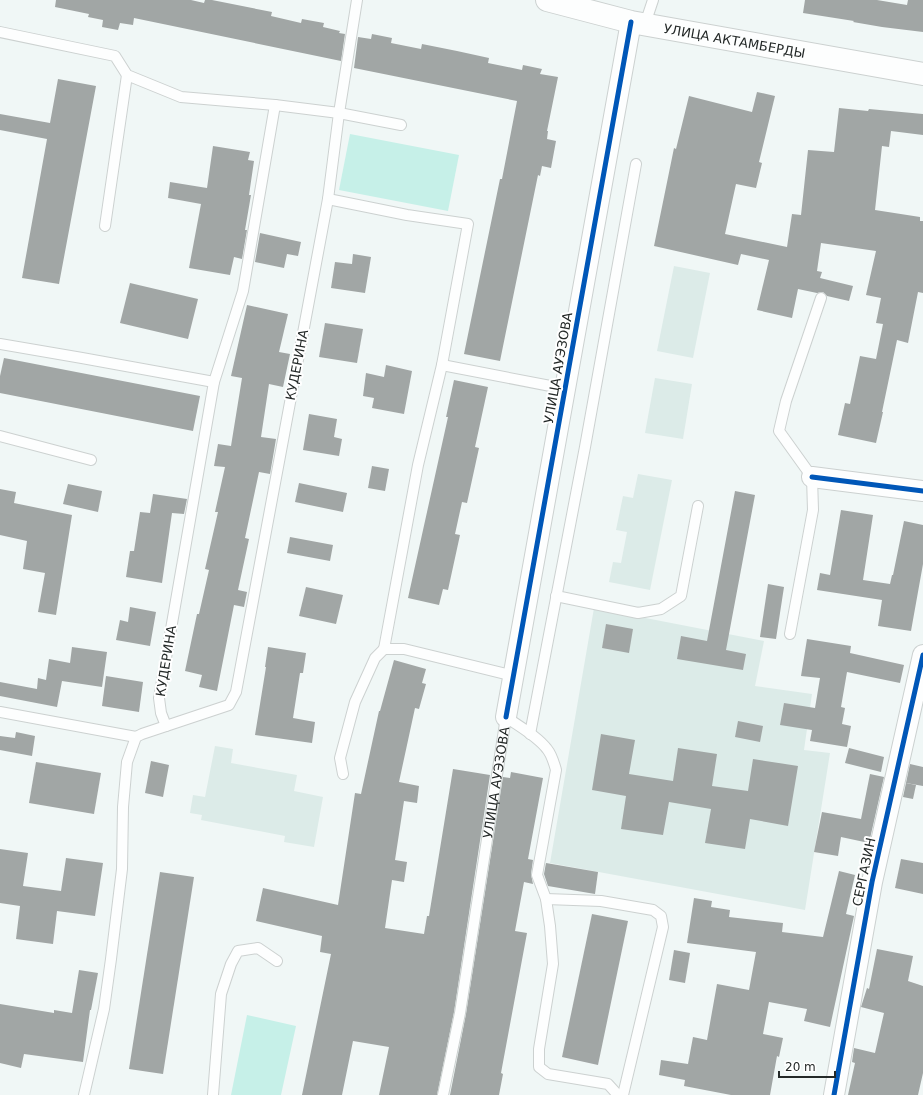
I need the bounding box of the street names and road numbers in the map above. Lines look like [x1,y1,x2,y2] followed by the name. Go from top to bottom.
[663,20,806,60] street label: УЛИЦА АКТАМБЕРДЫ
[541,311,575,425] street label: УЛИЦА АУЭЗОВА
[283,328,311,402] street label: КУДЕРИНА
[153,624,179,698] street label: КУДЕРИНА
[480,725,512,839] street label: УЛИЦА АУЭЗОВА
[849,836,879,908] street label: СЕРГАЗИН

